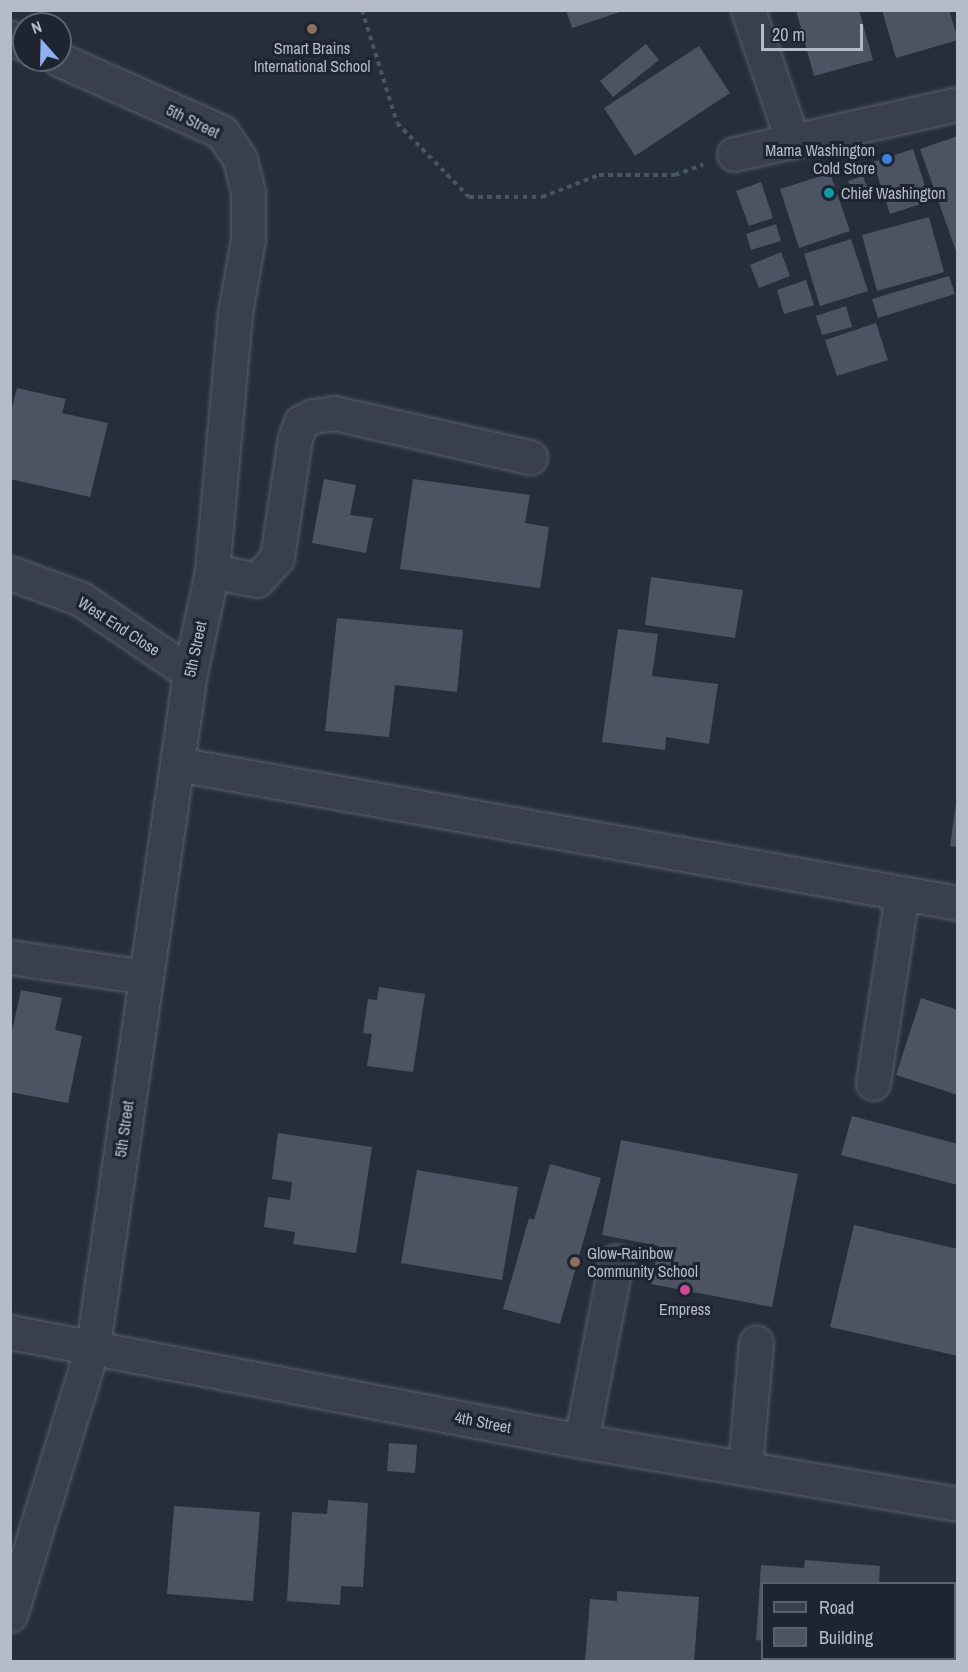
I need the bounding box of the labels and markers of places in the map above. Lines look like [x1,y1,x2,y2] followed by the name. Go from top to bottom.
[305,22,319,36] marker: Smart Brains International School
[254,38,370,76] place label: Smart Brains International School
[765,140,875,178] place label: Mama Washington Cold Store
[880,152,894,166] marker: Mama Washington Cold Store
[841,183,946,203] place label: Chief Washington
[822,186,836,200] marker: Chief Washington
[587,1243,698,1281] place label: Glow-Rainbow Community School
[568,1255,582,1269] marker: Glow-Rainbow Community School
[678,1283,692,1297] marker: Empress
[659,1299,711,1319] place label: Empress

